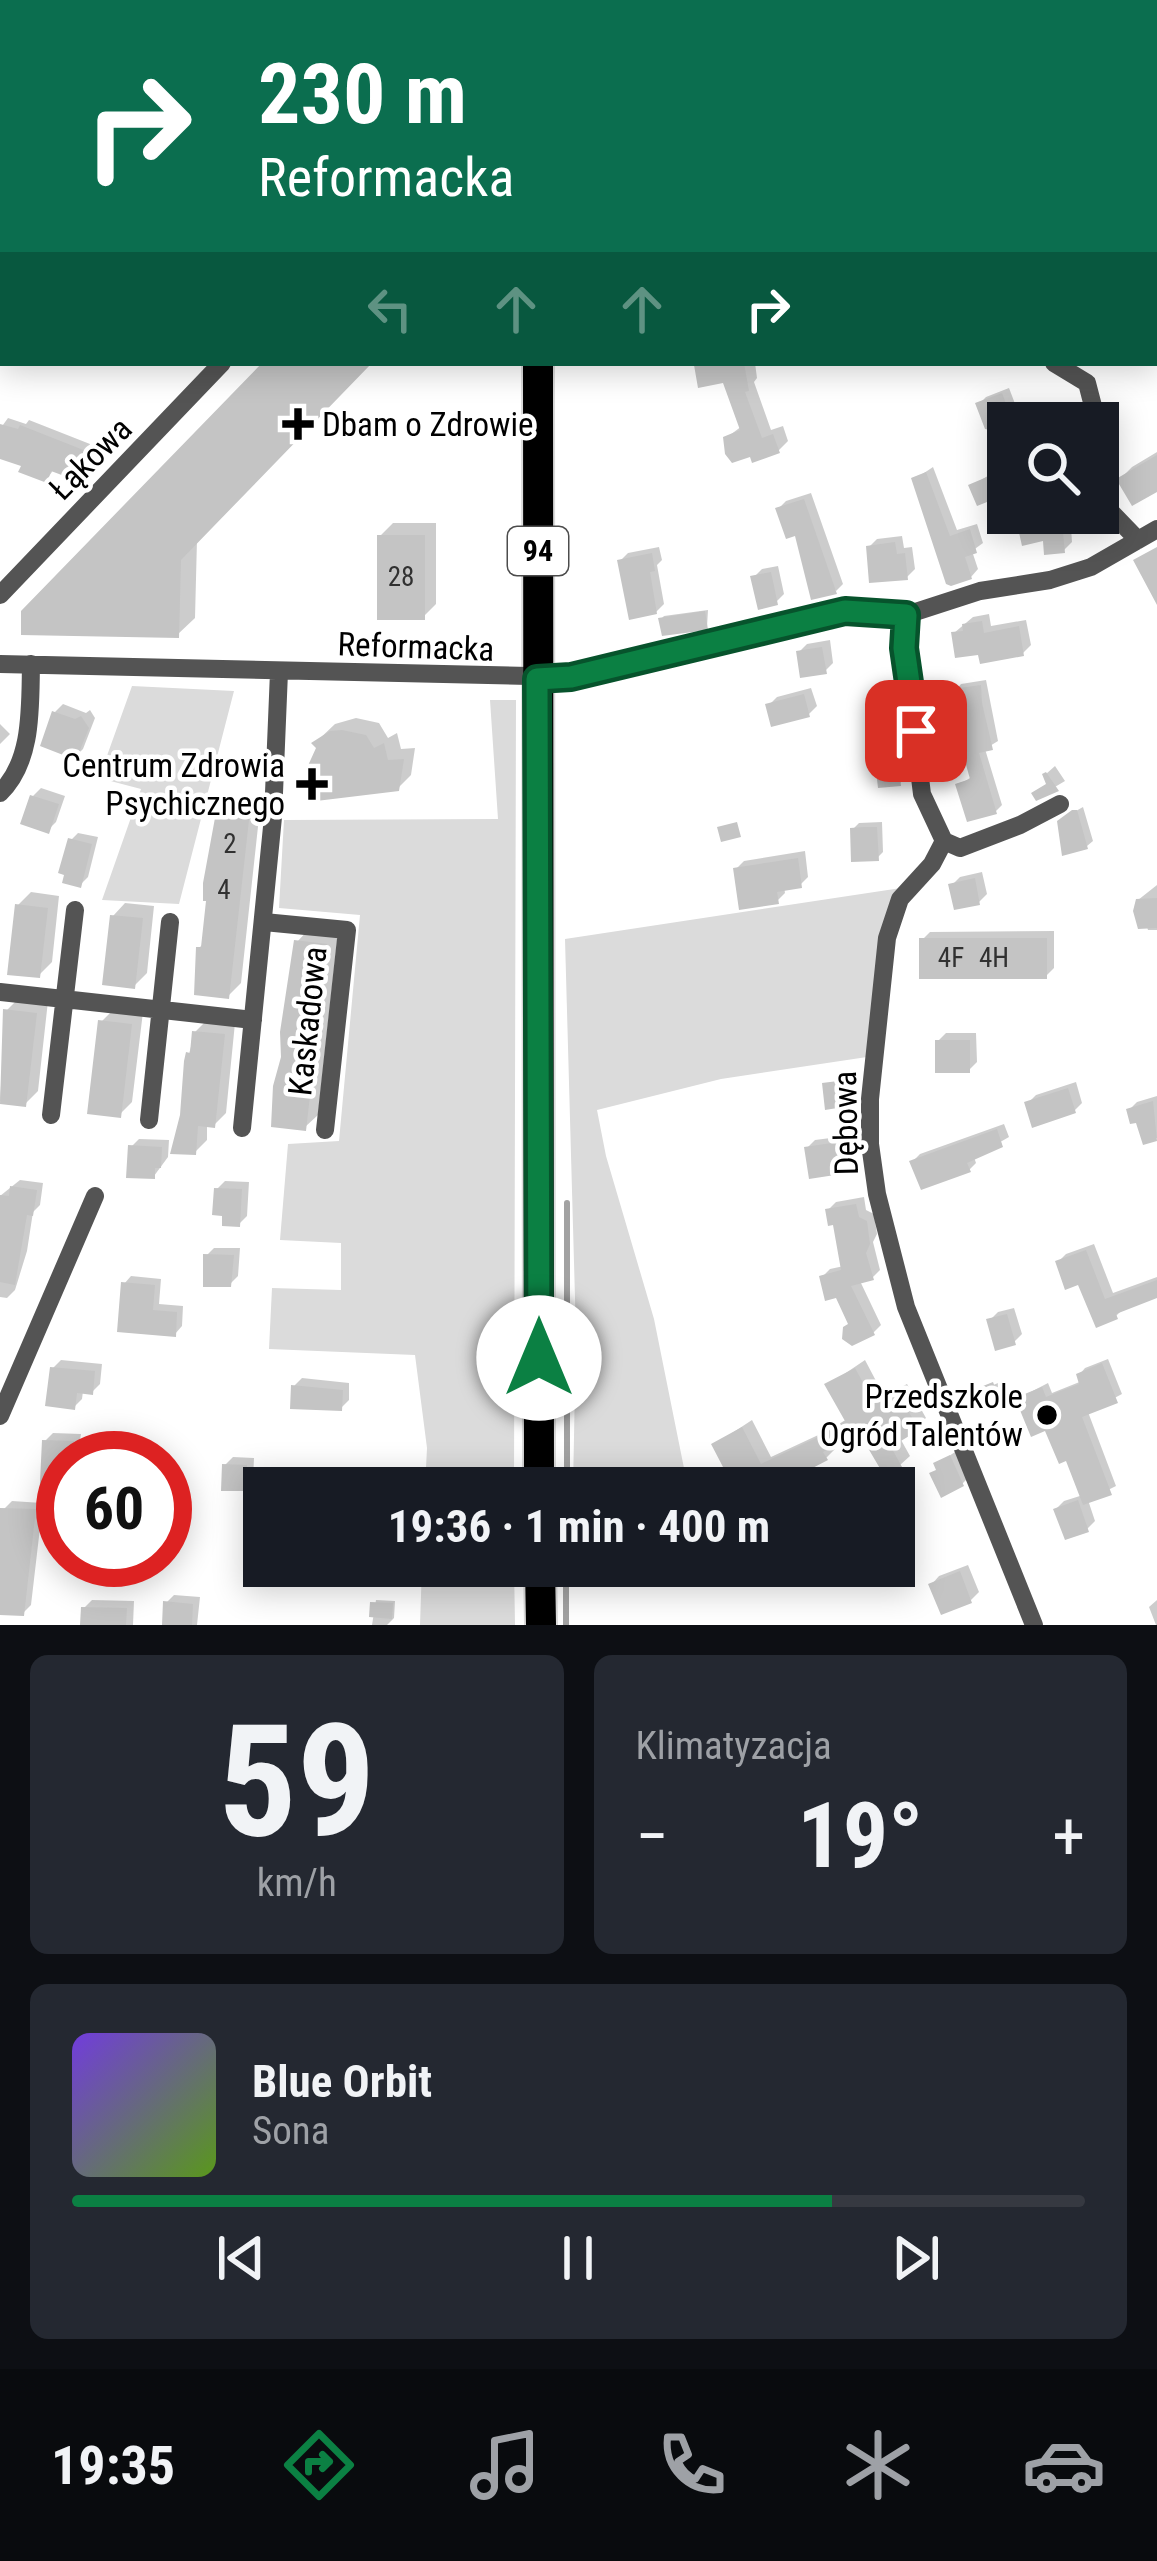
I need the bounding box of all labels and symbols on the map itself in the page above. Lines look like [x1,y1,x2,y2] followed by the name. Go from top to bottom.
[322,405,534,444] place label: Dbam o Zdrowie
[41,409,140,508] street label: Łąkowa
[285,411,311,437] marker: Dbam o Zdrowie
[508,527,568,575] road number: 94
[388,561,414,593] house number: 28
[337,624,495,669] street label: Reformacka
[865,680,967,782] pin
[62,746,285,823] place label: Centrum Zdrowia Psychicznego
[296,768,328,800] marker: Centrum Zdrowia Psychicznego
[223,828,237,860] house number: 2
[217,874,231,906] house number: 4
[938,942,964,974] house number: 4F
[979,942,1009,974] house number: 4H
[280,945,335,1098] street label: Kaskadowa
[825,1070,866,1176] street label: Dębowa
[476,1295,602,1421] position arrow
[820,1377,1023,1454] place label: Przedszkole Ogród Talentów
[1034,1402,1060,1428] marker: Przedszkole Ogród Talentów
[36,1431,192,1587] speed limit sign: 60

